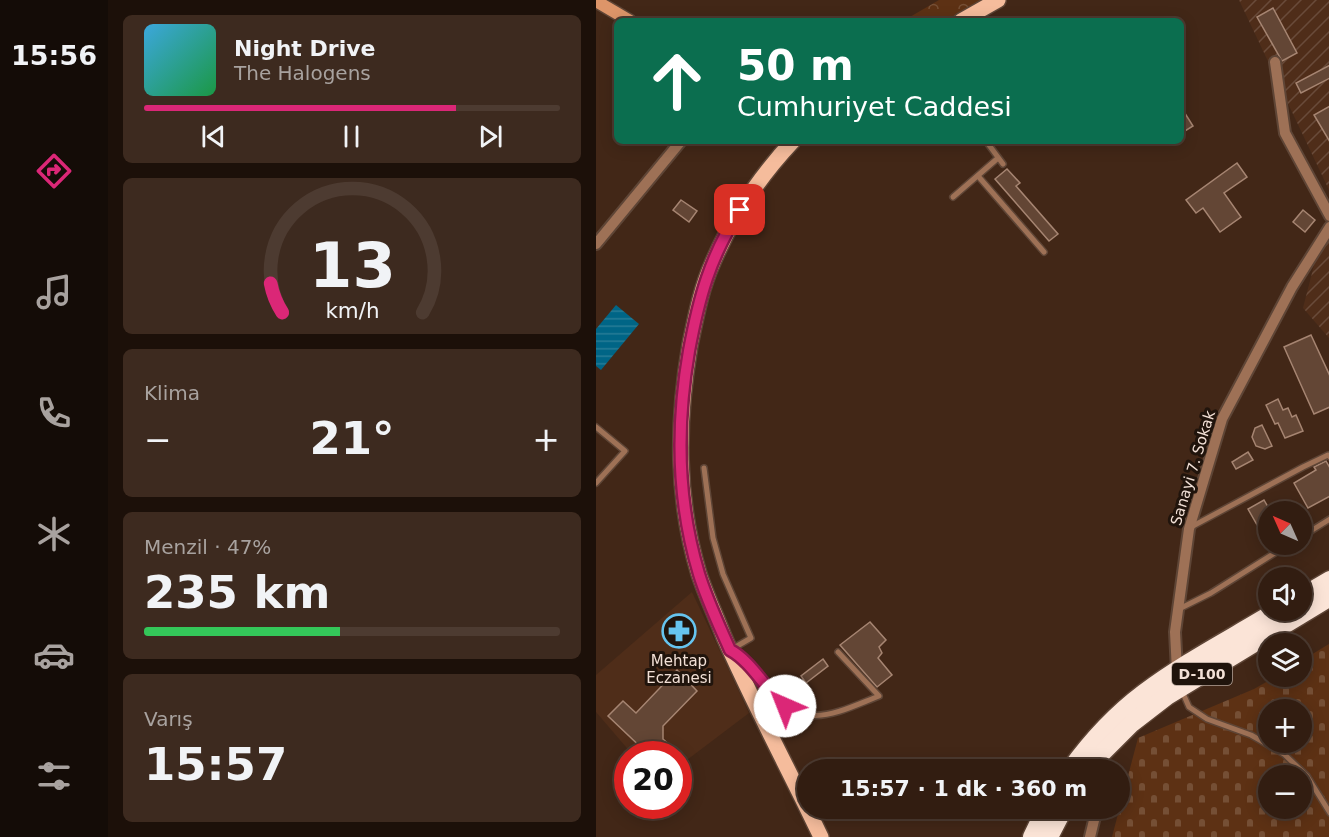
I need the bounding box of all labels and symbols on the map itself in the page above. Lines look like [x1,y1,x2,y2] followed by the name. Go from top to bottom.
[714,184,765,235] pin
[1167,408,1219,528] street label: Sanayi 7. Sokak
[1258,501,1312,555] north arrow
[661,613,697,649] pharmacy icon: Mehtap Eczanesi
[646,652,712,687] place label: Mehtap Eczanesi
[1172,663,1232,685] road number: D-100
[753,674,817,738] position arrow
[614,741,692,819] speed limit sign: 20

